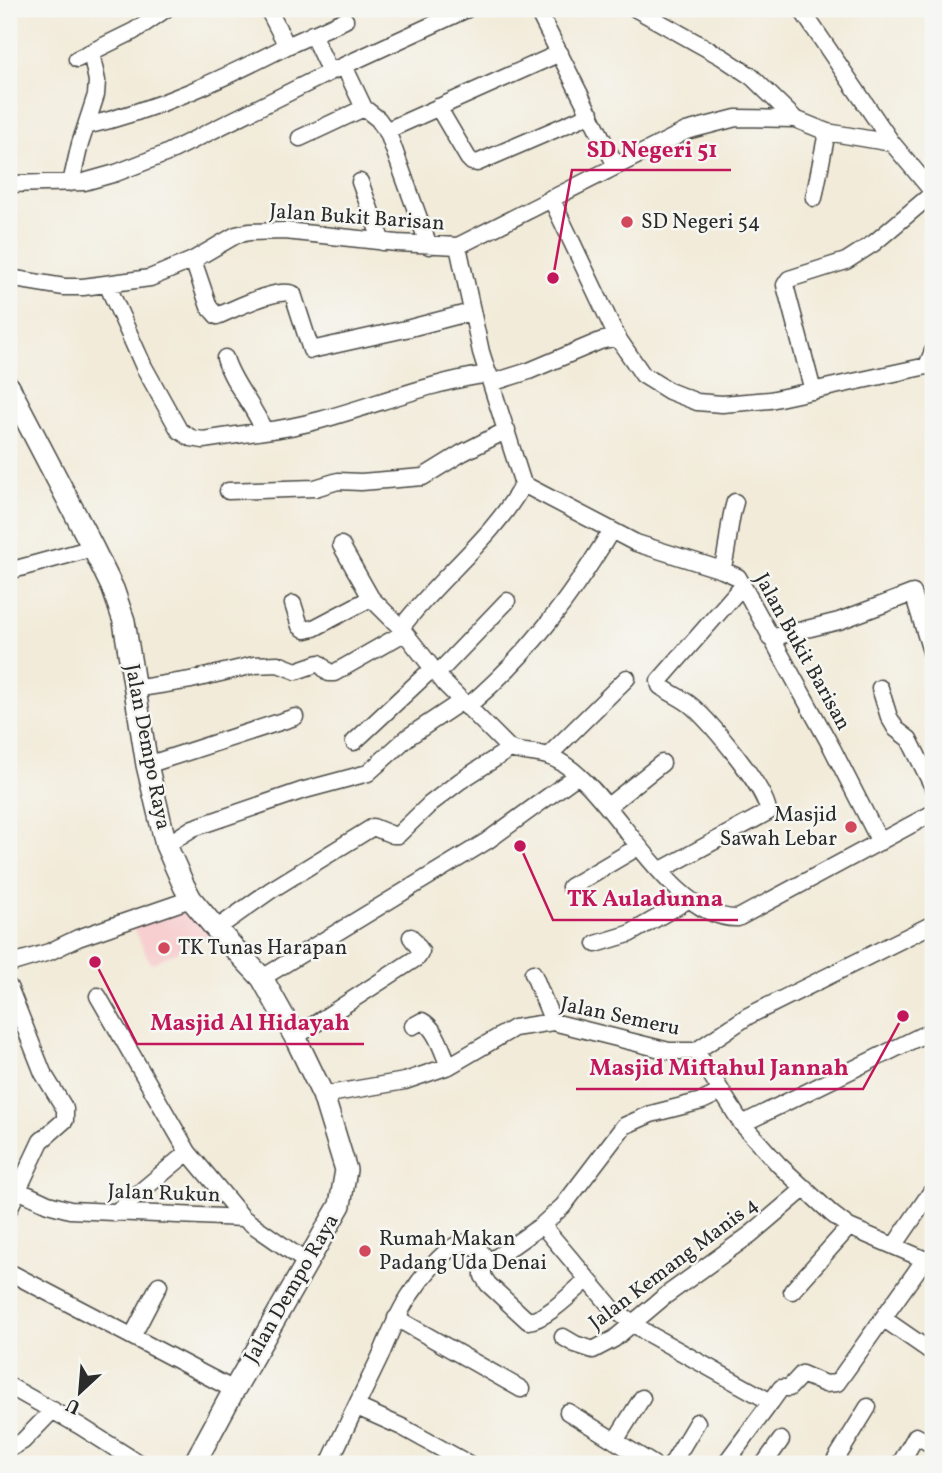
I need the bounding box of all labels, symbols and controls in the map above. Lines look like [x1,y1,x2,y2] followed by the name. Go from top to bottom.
[572,126,731,170] callout: SD Negeri 51
[586,135,718,167] text: SD Negeri 51
[268,197,446,239] street label: Jalan Bukit Barisan
[641,208,760,237] place label: SD Negeri 54
[619,214,635,230] marker: SD Negeri 54
[747,568,857,736] street label: Jalan Bukit Barisan
[117,662,177,832] street label: Jalan Dempo Raya
[720,801,837,854] place label: Masjid Sawah Lebar
[843,819,859,835] marker: Masjid Sawah Lebar
[553,876,738,920] callout: TK Auladunna
[567,884,723,916] text: TK Auladunna
[178,934,347,963] place label: TK Tunas Harapan
[156,940,172,956] marker: TK Tunas Harapan
[558,990,682,1044] street label: Jalan Semeru
[137,1000,364,1044] callout: Masjid Al Hidayah
[150,1008,350,1040] text: Masjid Al Hidayah
[576,1045,863,1089] callout: Masjid Miftahul Jannah
[589,1053,849,1085] text: Masjid Miftahul Jannah
[107,1178,221,1210] street label: Jalan Rukun
[583,1191,765,1337] street label: Jalan Kemang Manis 4
[237,1209,347,1369] street label: Jalan Dempo Raya
[379,1225,547,1278] place label: Rumah Makan Padang Uda Denai
[357,1243,373,1259] marker: Rumah Makan Padang Uda Denai
[46,1358,116,1428] north arrow
[62,1391,85,1420] text: U

